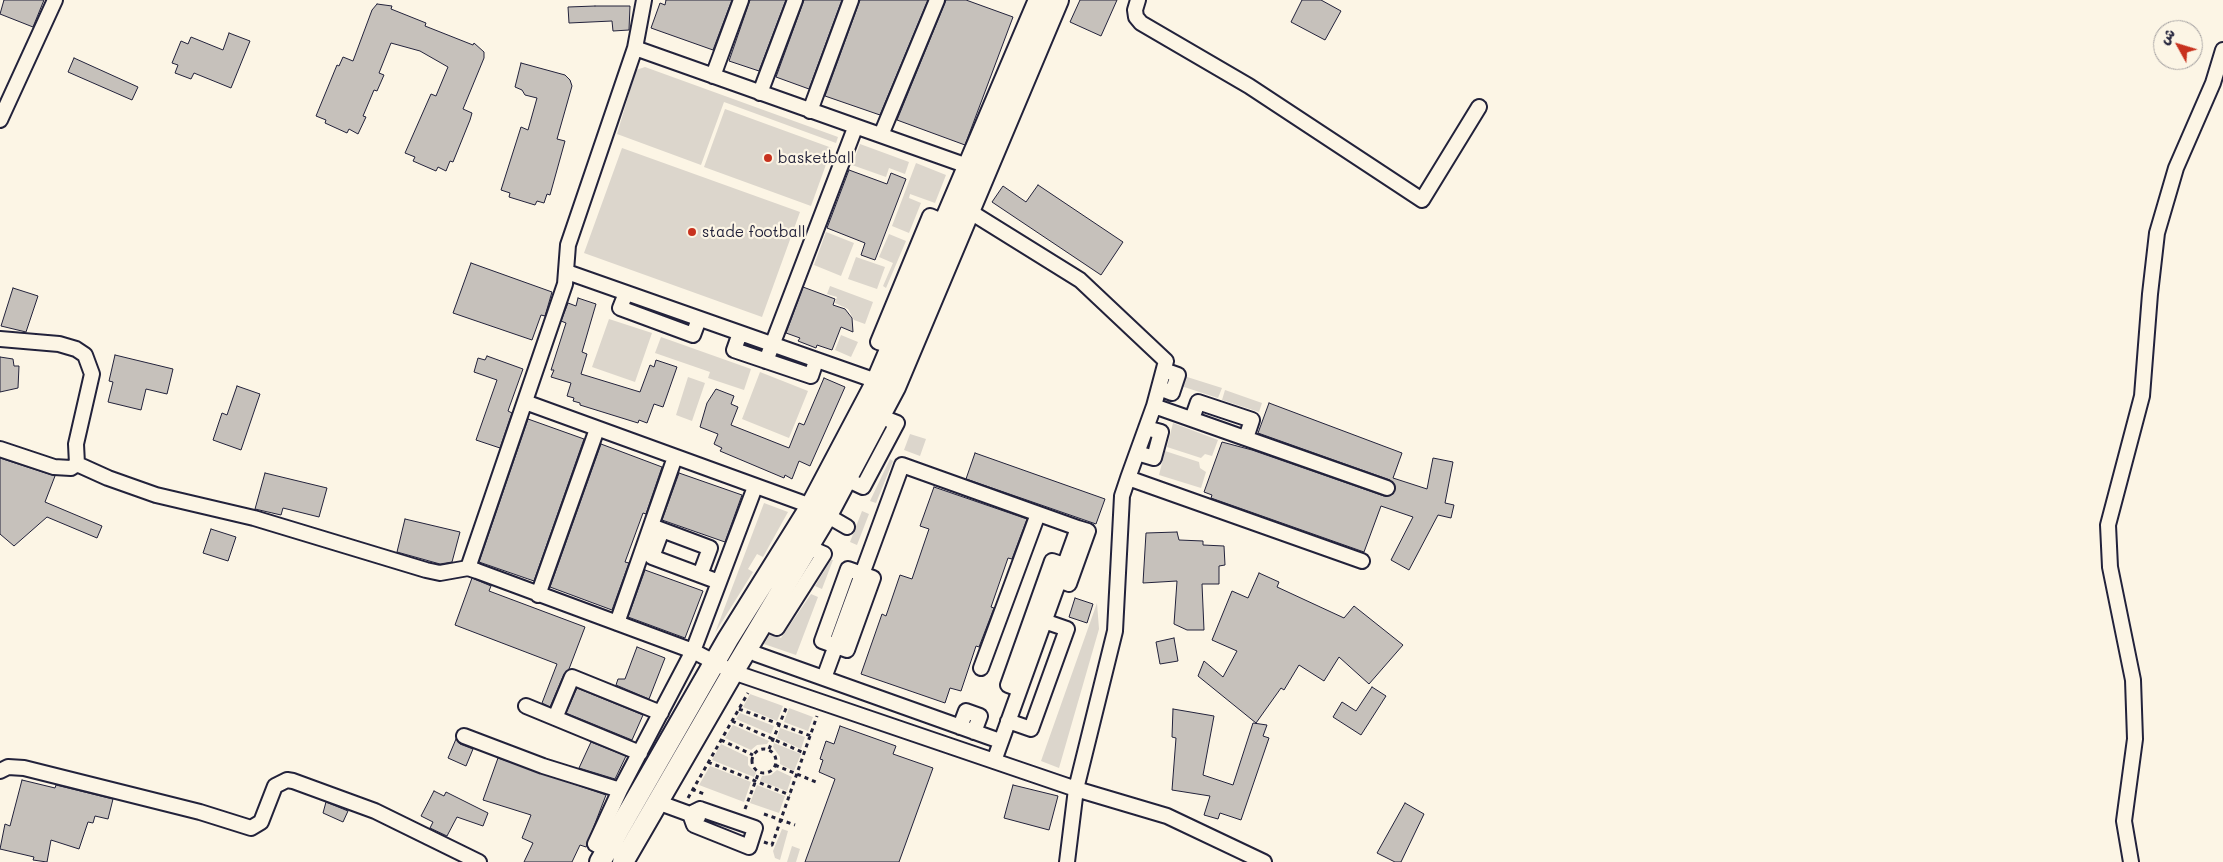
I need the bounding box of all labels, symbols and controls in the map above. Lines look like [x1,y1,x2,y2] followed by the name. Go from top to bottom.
[2153,20,2203,70] north arrow
[2155,24,2179,48] text: ش
[778,149,854,167] place label: basketball
[762,152,774,164] marker: basketball
[702,223,805,241] place label: stade football
[686,226,698,238] marker: stade football

